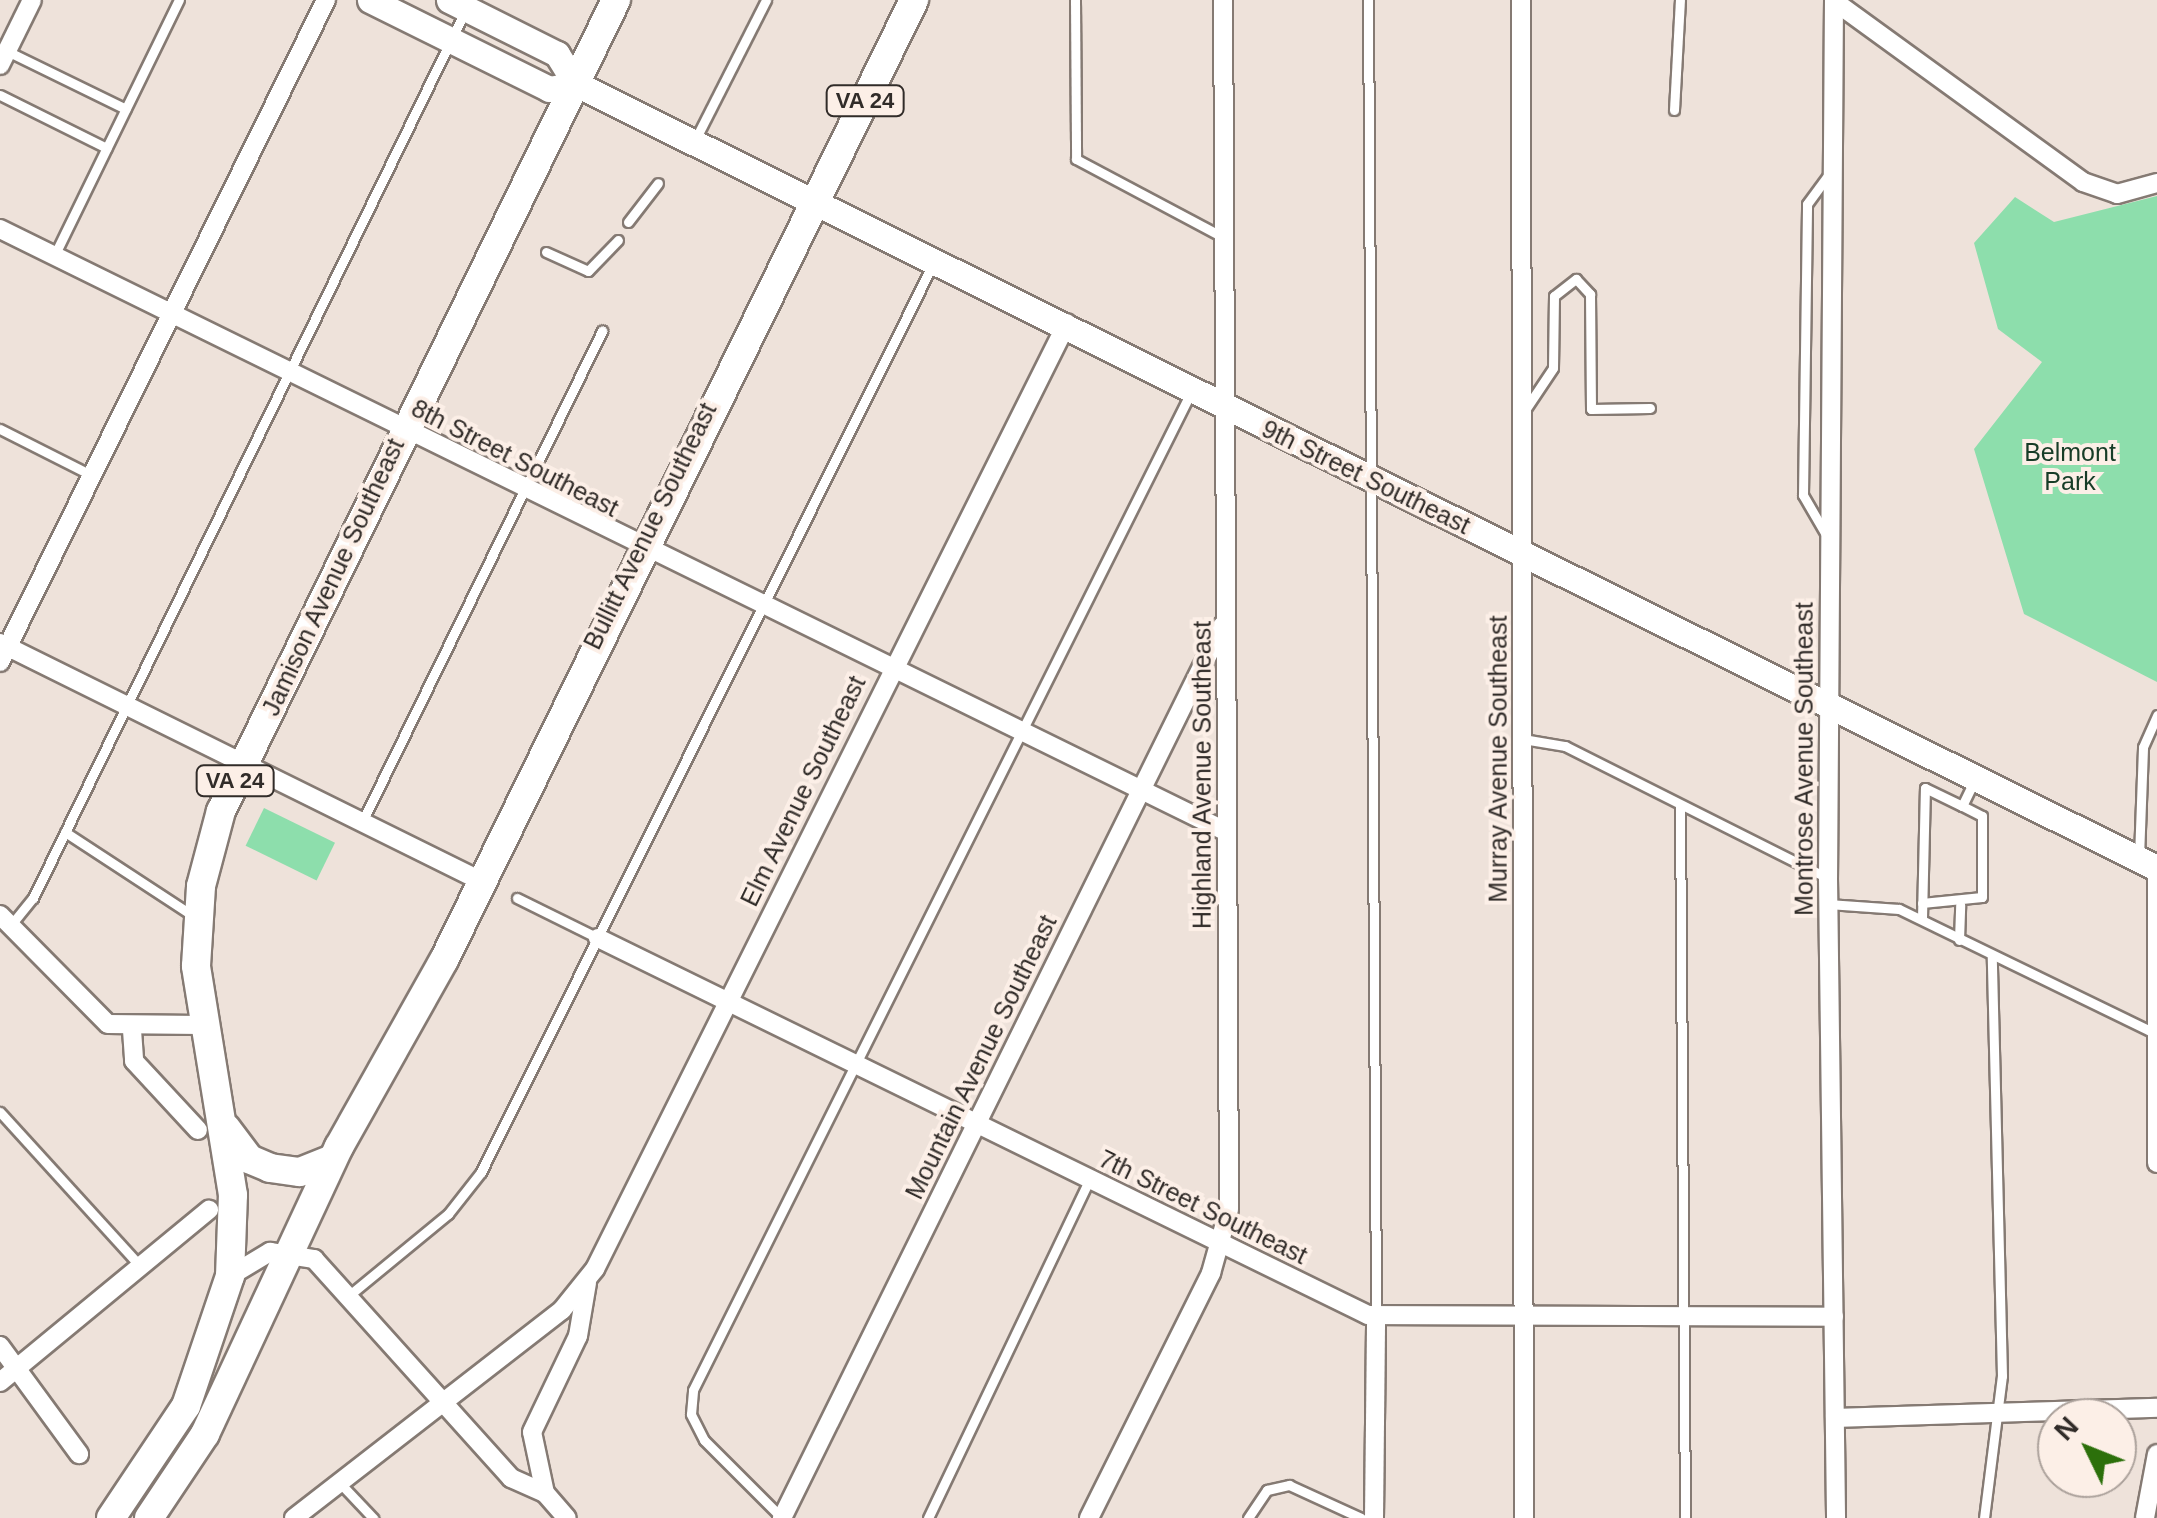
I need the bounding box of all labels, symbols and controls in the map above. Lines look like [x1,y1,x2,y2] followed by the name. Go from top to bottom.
[825,84,905,118] road number: VA 24
[407,393,623,523] street label: 8th Street Southeast
[577,397,723,655] street label: Bullitt Avenue Southeast
[1257,414,1475,540] street label: 9th Street Southeast
[255,433,411,721] street label: Jamison Avenue Southeast
[2024,438,2116,497] park label: Belmont Park
[1789,601,1819,917] street label: Montrose Avenue Southeast
[1483,615,1513,903] street label: Murray Avenue Southeast
[1187,620,1217,930] street label: Highland Avenue Southeast
[734,670,872,912] street label: Elm Avenue Southeast
[195,764,275,798] road number: VA 24
[899,909,1063,1205] street label: Mountain Avenue Southeast
[1094,1144,1312,1270] street label: 7th Street Southeast
[2037,1398,2137,1498] north arrow
[2048,1411,2084,1447] text: N

